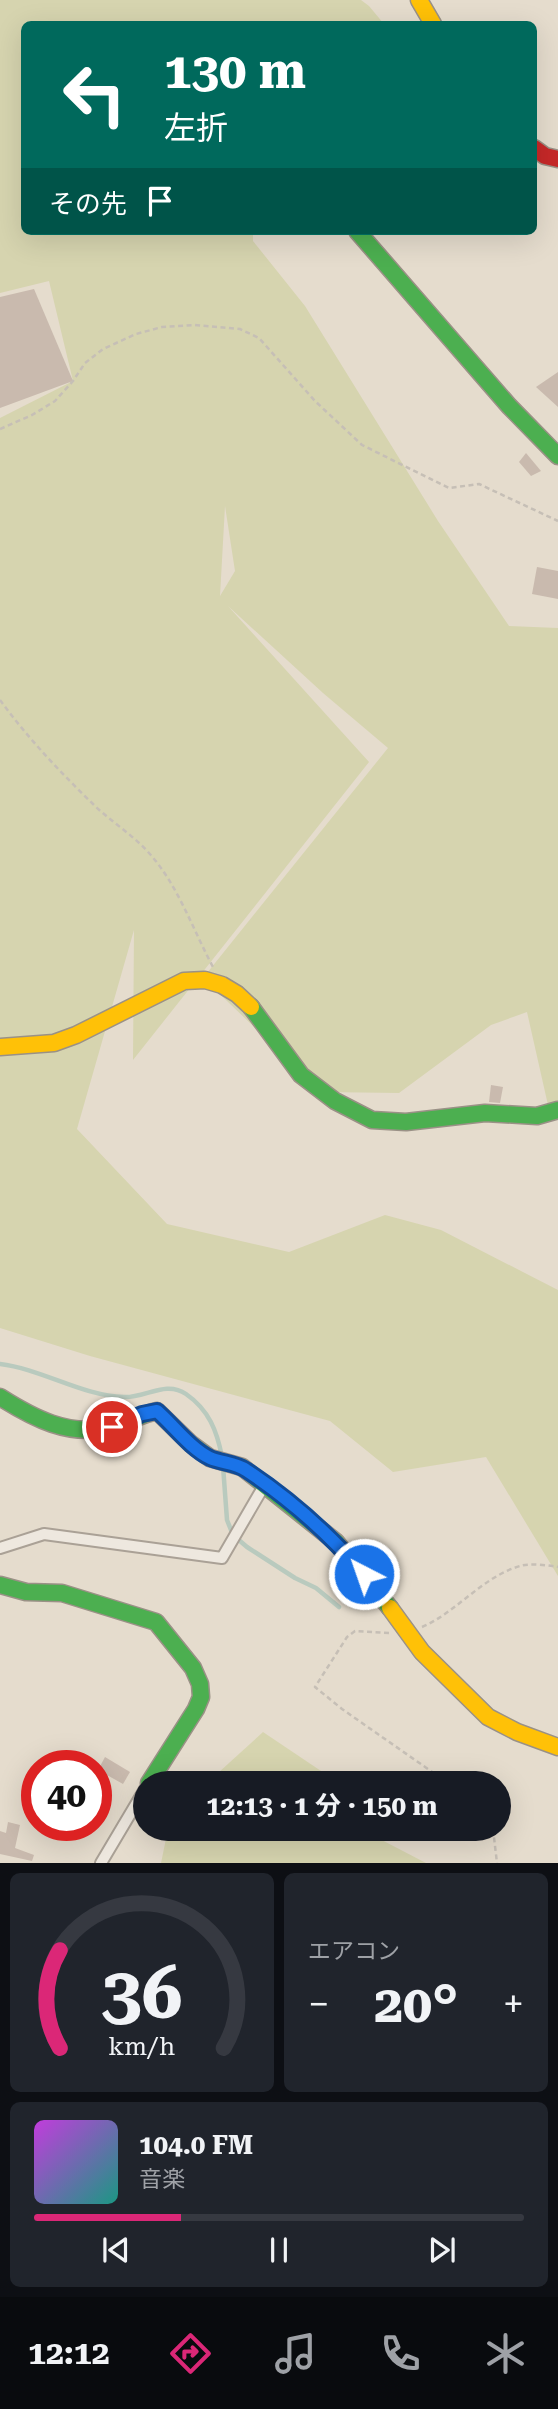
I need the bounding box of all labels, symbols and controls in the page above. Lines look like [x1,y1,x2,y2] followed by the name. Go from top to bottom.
[164,43,306,100] text: 130 m
[49,49,140,140] icon: left
[164,109,228,147] text: 左折
[141,182,179,220] icon: arrive
[49,189,127,219] text: その先
[82,1397,142,1457] pin
[93,1408,131,1446] icon: arrive
[327,1537,401,1611] position arrow
[21,1750,112,1841] speed limit sign: 40
[206,1791,438,1821] text: 12:13 · 1 分 · 150 m
[308,1938,400,1965] text: エアコン
[101,1952,183,2037] text: 36
[374,1974,458,2035] text: 20°
[308,1982,329,2026] text: −
[503,1982,524,2026] text: +
[109,2032,175,2061] text: km/h
[139,2130,253,2160] text: 104.0 FM
[139,2166,185,2193] text: 音楽
[97,2231,135,2269] icon: previous
[260,2231,298,2269] icon: pause
[423,2231,461,2269] icon: next
[166,2329,215,2378] icon: directions
[271,2329,320,2378] icon: music
[376,2329,425,2378] icon: phone
[481,2329,530,2378] icon: climate
[28,2334,110,2372] text: 12:12

